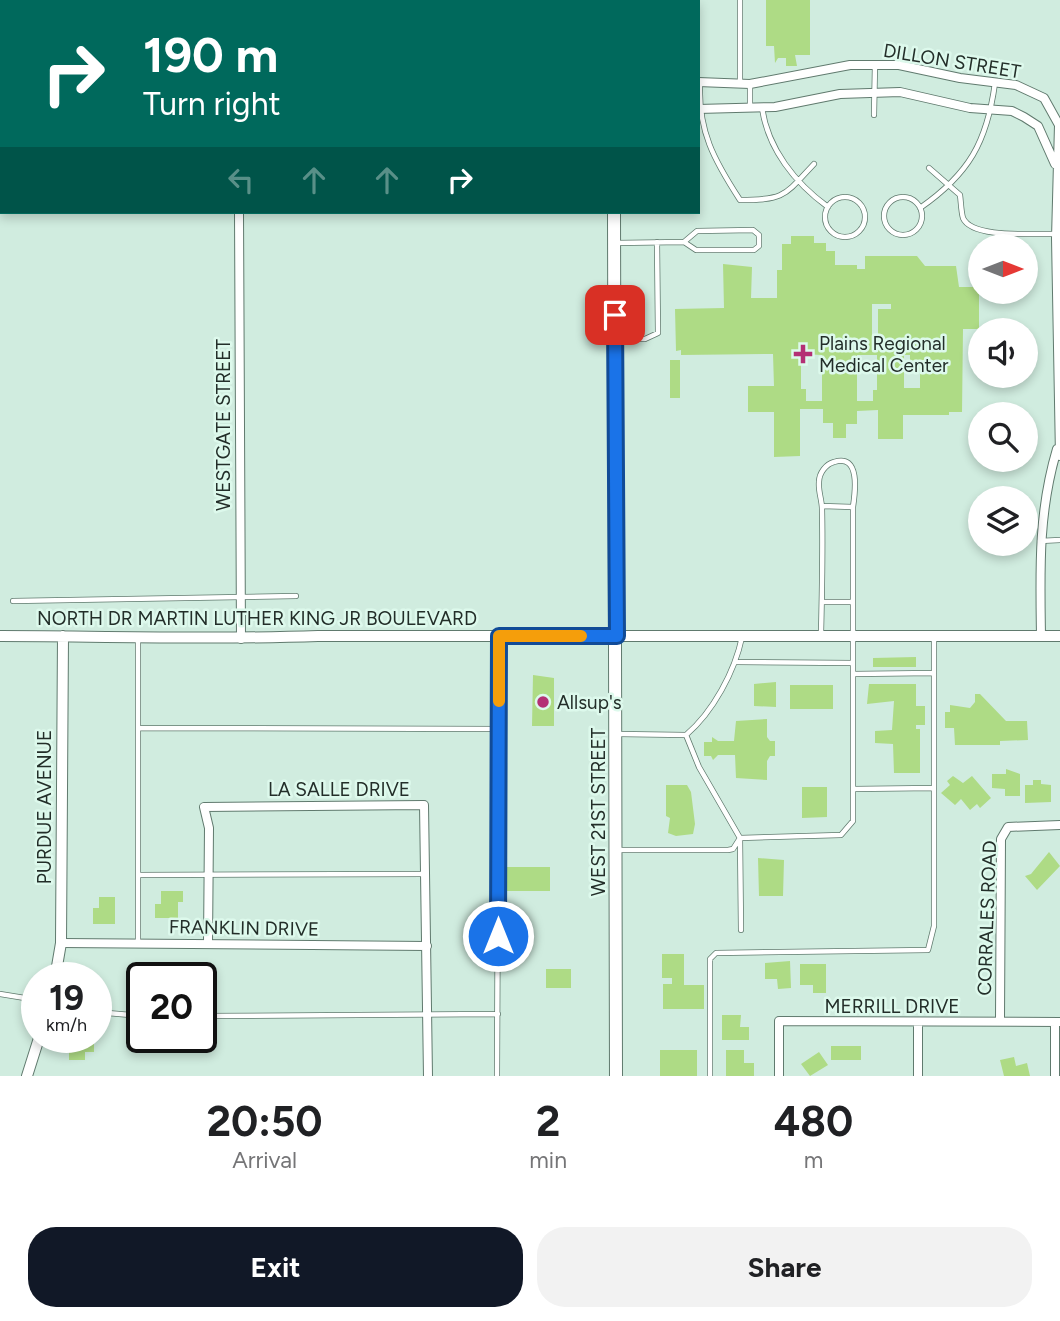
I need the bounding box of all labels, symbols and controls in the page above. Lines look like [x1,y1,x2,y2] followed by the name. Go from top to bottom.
[143,25,278,84] text: 190 m
[28,28,119,119] icon: right
[882,39,1023,83] street label: DILLON STREET
[143,85,281,123] text: Turn right
[222,161,260,199] icon: left
[295,161,333,199] icon: ahead
[368,161,406,199] icon: ahead
[441,161,479,199] icon: right
[968,234,1038,304] north arrow
[968,234,1038,556] map controls
[585,285,645,345] pin
[596,296,634,334] icon: arrive
[968,318,1038,388] button: sound
[819,332,949,377] place label: Plains Regional Medical Center
[212,338,235,511] street label: WESTGATE STREET
[793,344,813,364] marker: Plains Regional Medical Center
[968,402,1038,472] button: search
[968,486,1038,556] button: layers
[37,607,477,630] street label: NORTH DR MARTIN LUTHER KING JR BOULEVARD
[557,691,622,714] place label: Allsup's
[535,694,551,710] marker: Allsup's
[587,727,610,896] street label: WEST 21ST STREET
[33,730,56,884] street label: PURDUE AVENUE
[268,778,410,801] street label: LA SALLE DRIVE
[973,840,1001,996] street label: CORRALES ROAD
[461,899,535,973] position arrow
[169,915,319,941] street label: FRANKLIN DRIVE
[126,962,217,1053] speed limit sign: 20
[49,977,84,1019] text: 19
[824,995,960,1018] street label: MERRILL DRIVE
[46,1014,87,1036] text: km/h
[207,1096,323,1147] text: 20:50
[536,1096,560,1147] text: 2
[774,1096,853,1147] text: 480
[232,1146,297,1174] text: Arrival
[529,1146,567,1174] text: min
[804,1146,823,1174] text: m
[28,1227,523,1307] button: Exit
[537,1227,1032,1307] button: Share

